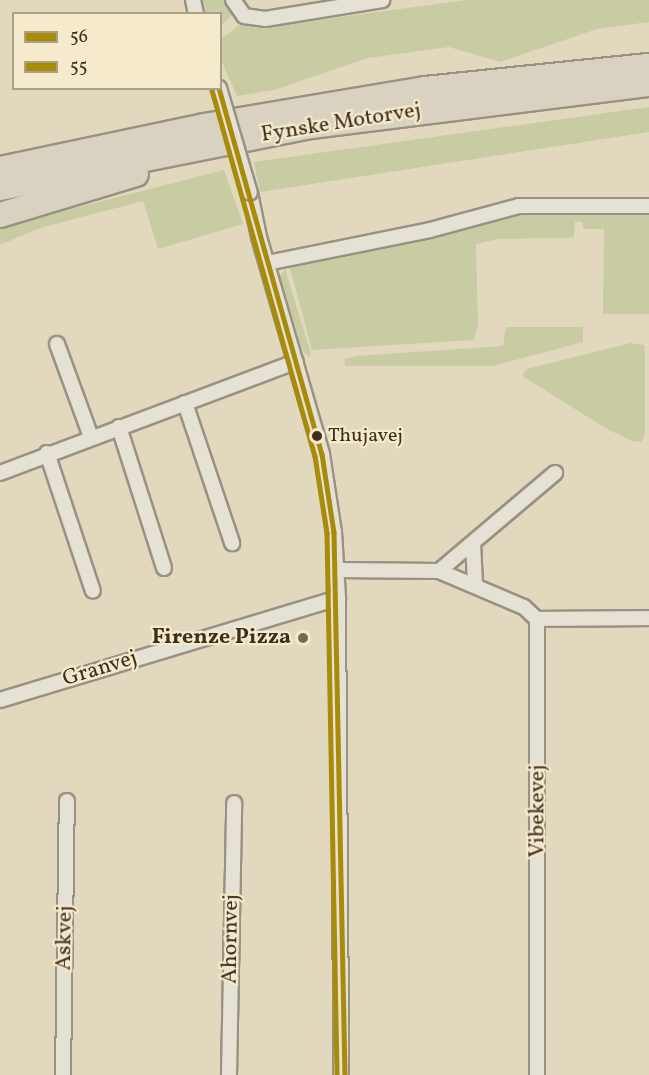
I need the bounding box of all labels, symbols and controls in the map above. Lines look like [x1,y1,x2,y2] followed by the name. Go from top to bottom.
[12,12,222,90] legend
[70,25,88,50] text: 56
[70,55,87,80] text: 55
[259,97,423,149] street label: Fynske Motorvej
[328,424,403,448] place label: Thujavej
[311,430,323,442] marker: Thujavej
[152,625,291,651] place label: Firenze Pizza
[296,631,310,645] marker: Firenze Pizza
[60,645,140,693] street label: Granvej
[525,765,551,857] street label: Vibekevej
[217,894,245,984] street label: Ahornvej
[51,905,79,971] street label: Askvej

